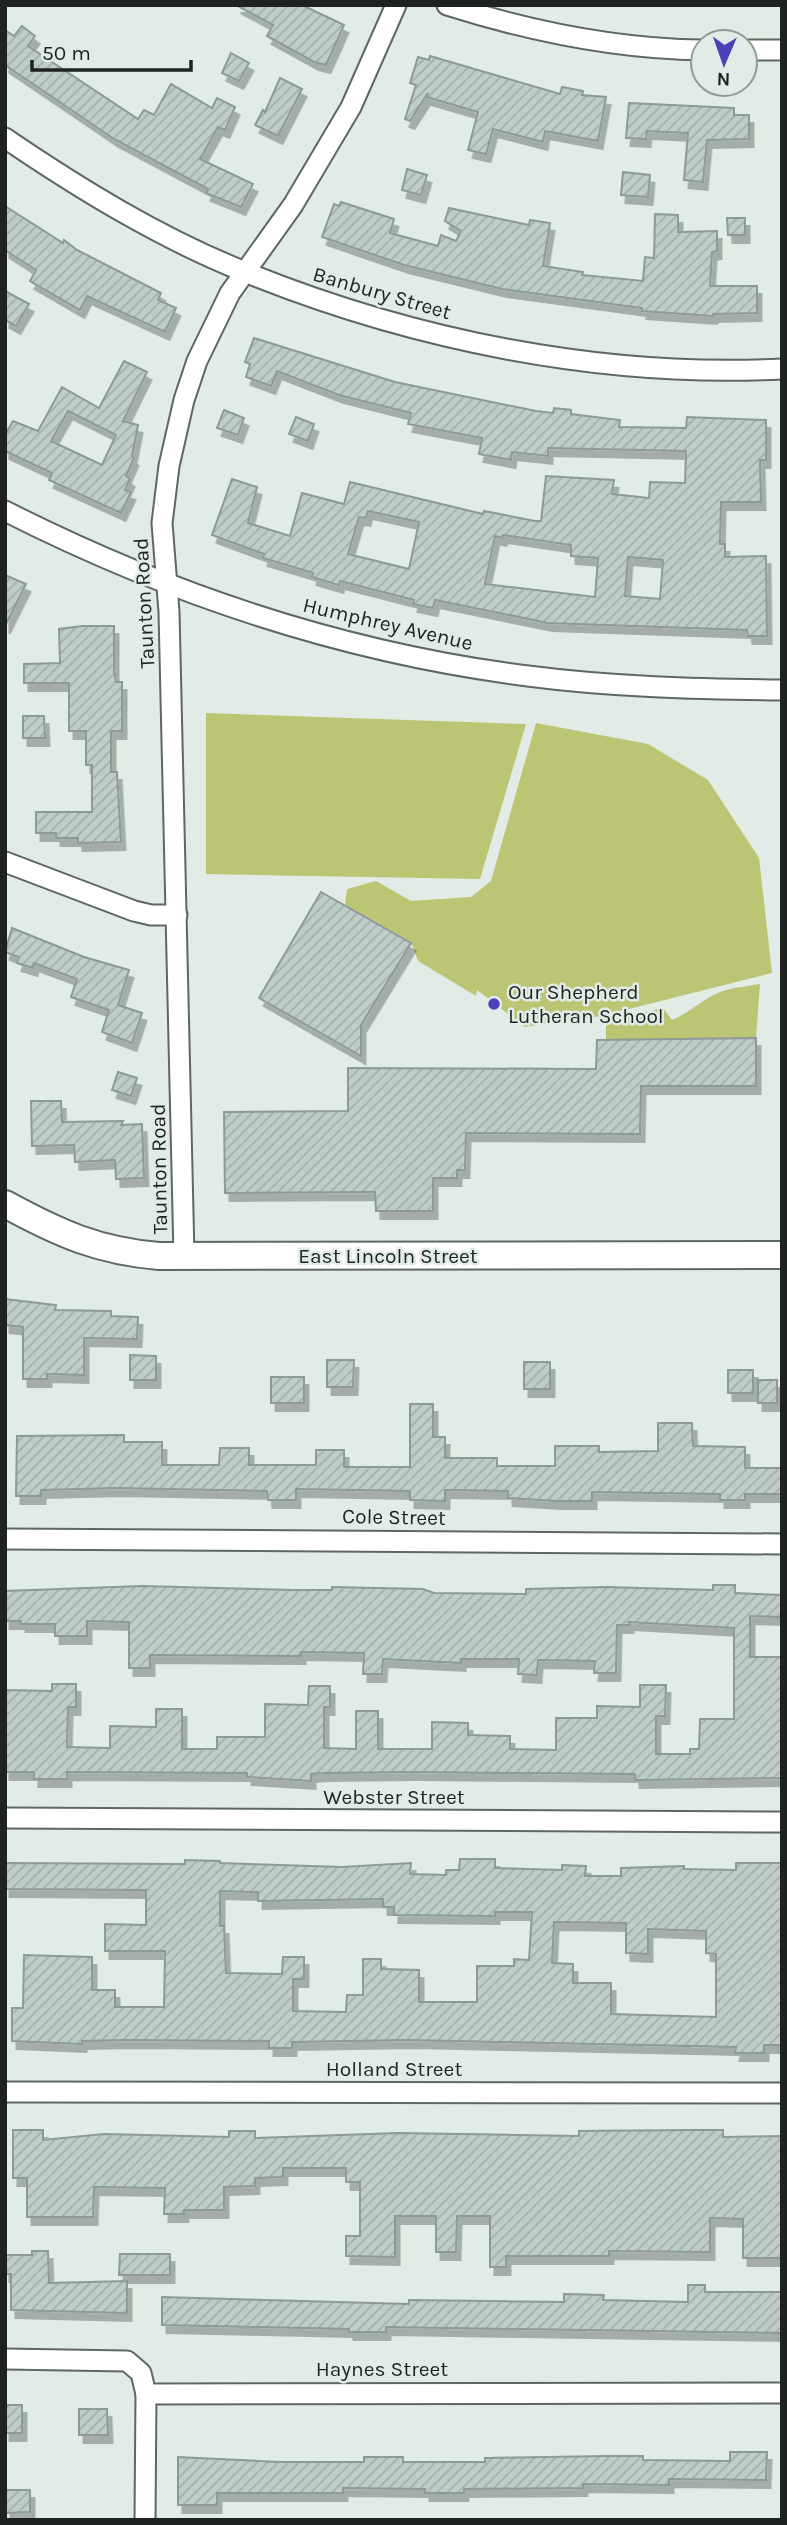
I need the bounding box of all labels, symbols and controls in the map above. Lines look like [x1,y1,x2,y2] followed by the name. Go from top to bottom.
[32,28,191,72] scale bar
[689,28,759,98] north arrow
[42,41,91,65] text: 50 m
[716,68,731,90] text: N
[310,262,454,324] street label: Banbury Street
[129,537,159,669] street label: Taunton Road
[301,593,475,655] street label: Humphrey Avenue
[508,980,664,1028] place label: Our Shepherd Lutheran School
[486,996,502,1012] marker: Our Shepherd Lutheran School
[146,1103,172,1235] street label: Taunton Road
[298,1244,478,1268] street label: East Lincoln Street
[342,1504,446,1530] street label: Cole Street
[323,1785,465,1809] street label: Webster Street
[326,2057,462,2081] street label: Holland Street
[316,2357,448,2381] street label: Haynes Street

